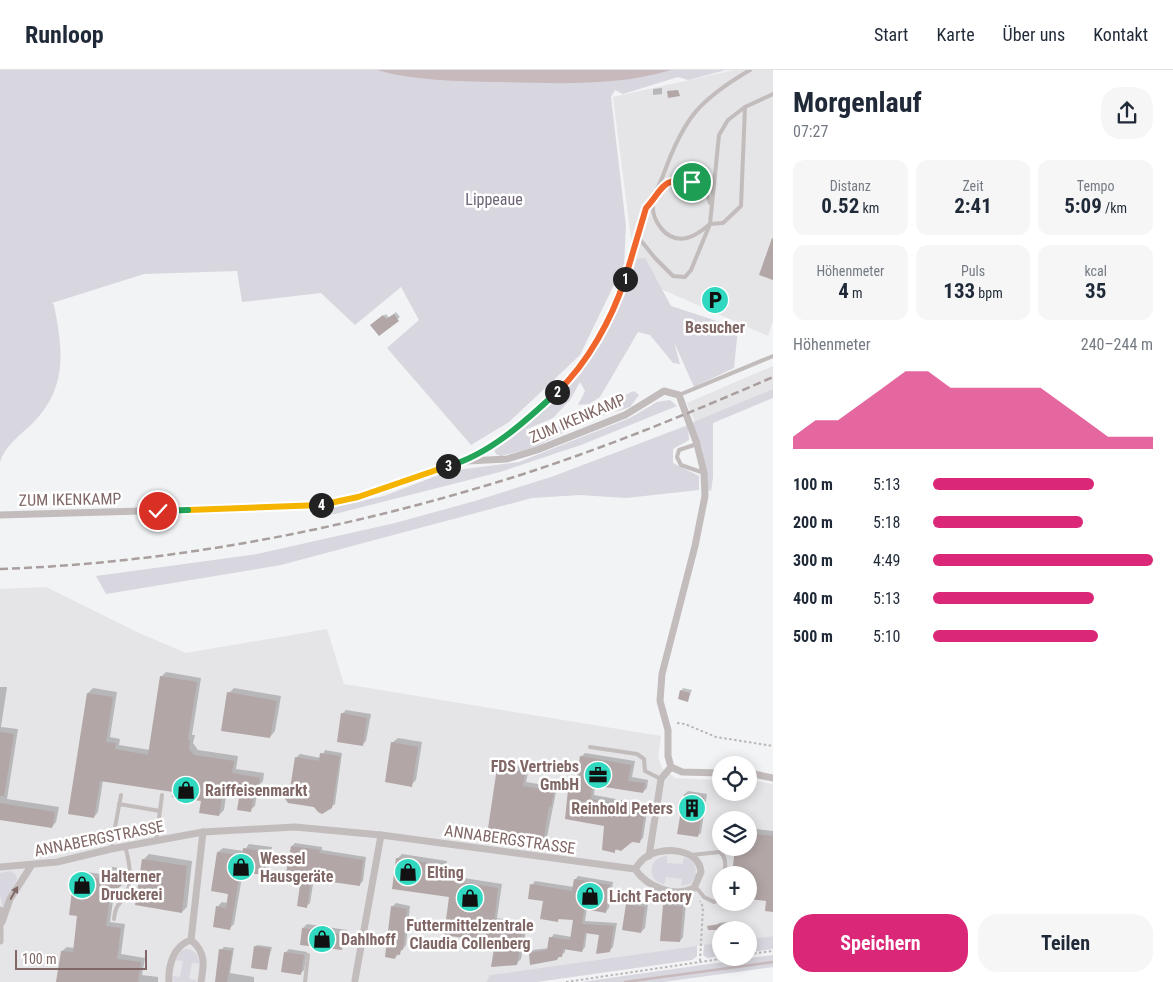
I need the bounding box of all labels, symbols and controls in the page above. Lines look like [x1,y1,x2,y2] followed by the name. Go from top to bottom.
[25,21,104,49] text: Runloop
[874,24,908,45] text: Start
[936,24,975,45] text: Karte
[1003,24,1065,45] text: Über uns
[1093,24,1148,45] text: Kontakt
[793,86,922,119] text: Morgenlauf
[1101,87,1153,139] button: share
[793,122,828,141] text: 07:27
[671,161,713,203] pin
[678,168,706,196] icon: arrive
[830,178,871,194] text: Distanz
[962,178,984,194] text: Zeit
[1077,178,1114,194] text: Tempo
[465,190,523,209] park label: Lippeaue
[821,194,859,218] text: 0.52
[954,194,992,218] text: 2:41
[1064,194,1102,218] text: 5:09
[859,200,879,216] text: km
[1102,200,1127,216] text: /km
[816,263,884,279] text: Höhenmeter
[961,263,985,279] text: Puls
[1084,263,1107,279] text: kcal
[612,266,638,292] pin: 1
[622,271,629,287] text: 1
[838,279,849,303] text: 4
[943,279,975,303] text: 133
[1085,279,1106,303] text: 35
[700,285,730,315] parking icon: Besucher
[849,285,863,301] text: m
[975,285,1003,301] text: bpm
[685,318,745,337] place label: Besucher
[793,335,871,354] text: Höhenmeter
[1081,335,1153,354] text: 240–244 m
[544,380,570,404] pin: 2
[554,384,561,400] text: 2
[526,390,628,447] street label: ZUM IKENKAMP
[436,454,460,478] pin: 3
[445,458,452,474] text: 3
[793,475,833,494] text: 100 m
[873,475,900,494] text: 5:13
[19,489,122,510] street label: ZUM IKENKAMP
[137,490,179,532] pin
[308,492,334,518] pin: 4
[144,497,172,525] icon: check
[318,497,325,513] text: 4
[793,513,833,532] text: 200 m
[873,513,900,532] text: 5:18
[793,551,833,570] text: 300 m
[873,551,900,570] text: 4:49
[793,589,833,608] text: 400 m
[873,589,900,608] text: 5:13
[793,627,833,646] text: 500 m
[873,627,900,646] text: 5:10
[712,756,757,966] map controls
[712,756,757,801] button: locate
[491,757,579,794] place label: FDS Vertriebs GmbH
[583,760,613,790] office icon: FDS Vertriebs GmbH
[171,775,201,805] shop icon: Raiffeisenmarkt
[205,781,308,800] place label: Raiffeisenmarkt
[677,793,707,823] building icon: Reinhold Peters
[571,799,673,818] place label: Reinhold Peters
[712,811,757,856] button: layers
[33,817,166,860] street label: ANNABERGSTRASSE
[443,821,577,858] street label: ANNABERGSTRASSE
[260,849,334,886] place label: Wessel Hausgeräte
[226,852,256,882] shop icon: Wessel Hausgeräte
[393,857,423,887] shop icon: Elting
[427,863,464,882] place label: Elting
[712,866,757,911] button: +
[101,867,163,904] place label: Halterner Druckerei
[67,870,97,900] shop icon: Halterner Druckerei
[575,881,605,911] shop icon: Licht Factory
[455,883,485,913] shop icon: Futtermittelzentrale Claudia Collenberg
[10,886,19,899] one-way arrow
[609,887,692,906] place label: Licht Factory
[793,914,968,972] button: Speichern
[978,914,1153,972] button: Teilen
[406,916,534,953] place label: Futtermittelzentrale Claudia Collenberg
[712,921,757,966] button: −
[307,924,337,954] shop icon: Dahlhoff
[341,930,397,949] place label: Dahlhoff
[15,947,148,970] scale bar
[22,951,57,967] text: 100 m

